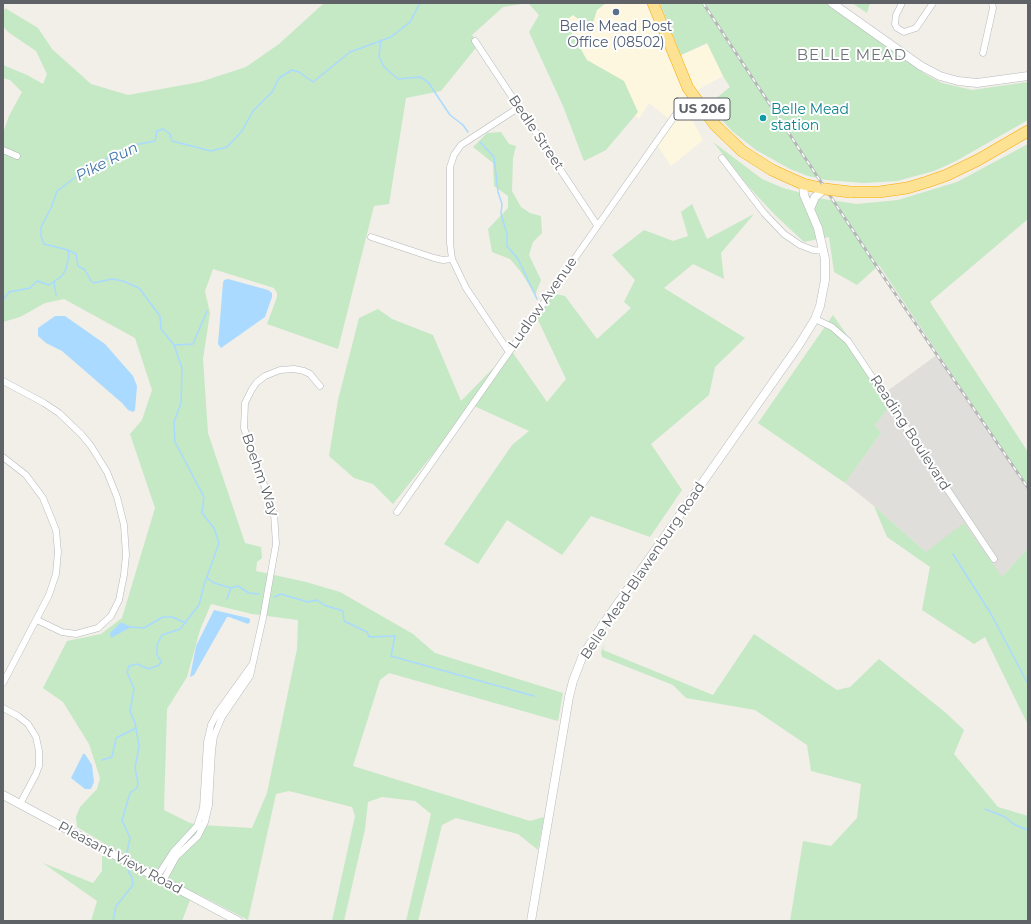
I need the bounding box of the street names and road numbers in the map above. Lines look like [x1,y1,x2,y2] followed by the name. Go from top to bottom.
[505,92,567,174] street label: Bedle Street
[674,98,730,120] road number: US 206
[505,254,581,352] street label: Ludlow Avenue
[866,372,954,494] street label: Reading Boulevard
[238,432,282,518] street label: Boehm Way
[577,479,709,663] street label: Belle Mead-Blawenburg Road
[55,818,185,898] street label: Pleasant View Road

